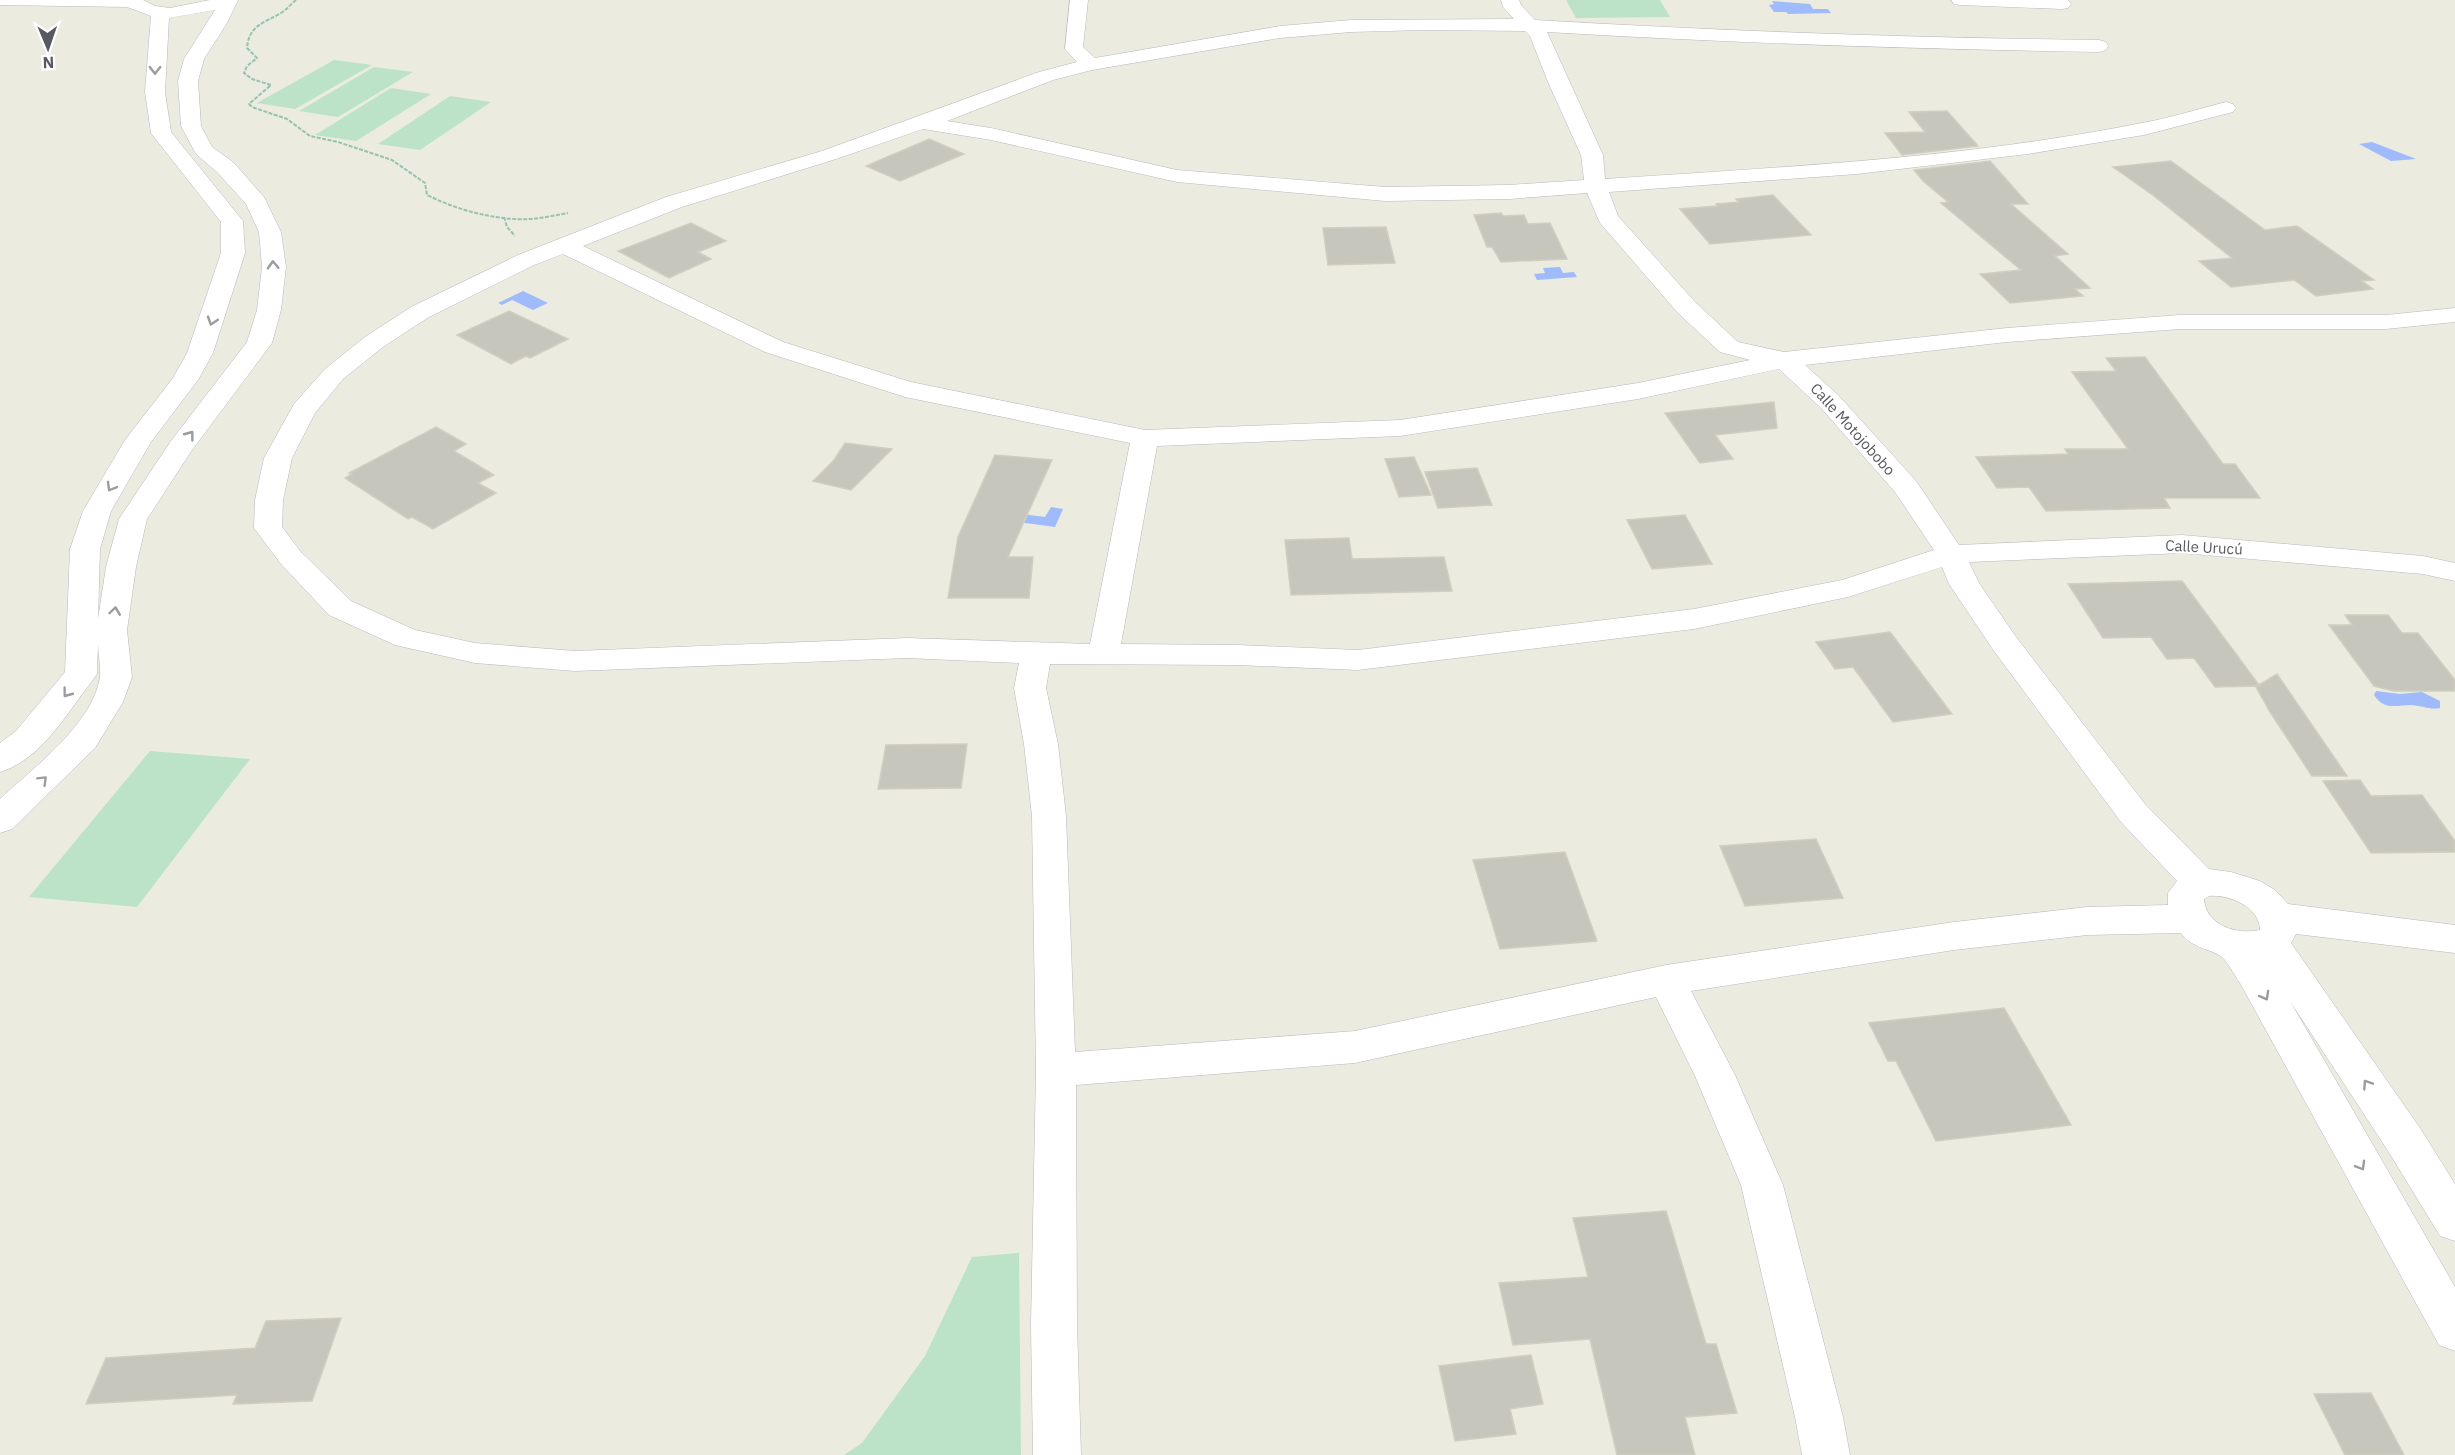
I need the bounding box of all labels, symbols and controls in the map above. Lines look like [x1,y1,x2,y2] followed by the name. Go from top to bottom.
[18,18,78,78] north arrow
[42,53,55,73] text: N
[149,66,162,75] one-way arrow
[267,260,279,269] one-way arrow
[207,315,219,326] one-way arrow
[1807,379,1899,479] street label: Calle Motojobobo
[183,431,194,442] one-way arrow
[107,481,118,491] one-way arrow
[2165,535,2243,559] street label: Calle Urucú
[108,606,120,615] one-way arrow
[64,686,75,697] one-way arrow
[35,777,46,788] one-way arrow
[2258,989,2269,1000] one-way arrow
[2363,1080,2374,1091] one-way arrow
[2354,1159,2365,1170] one-way arrow

